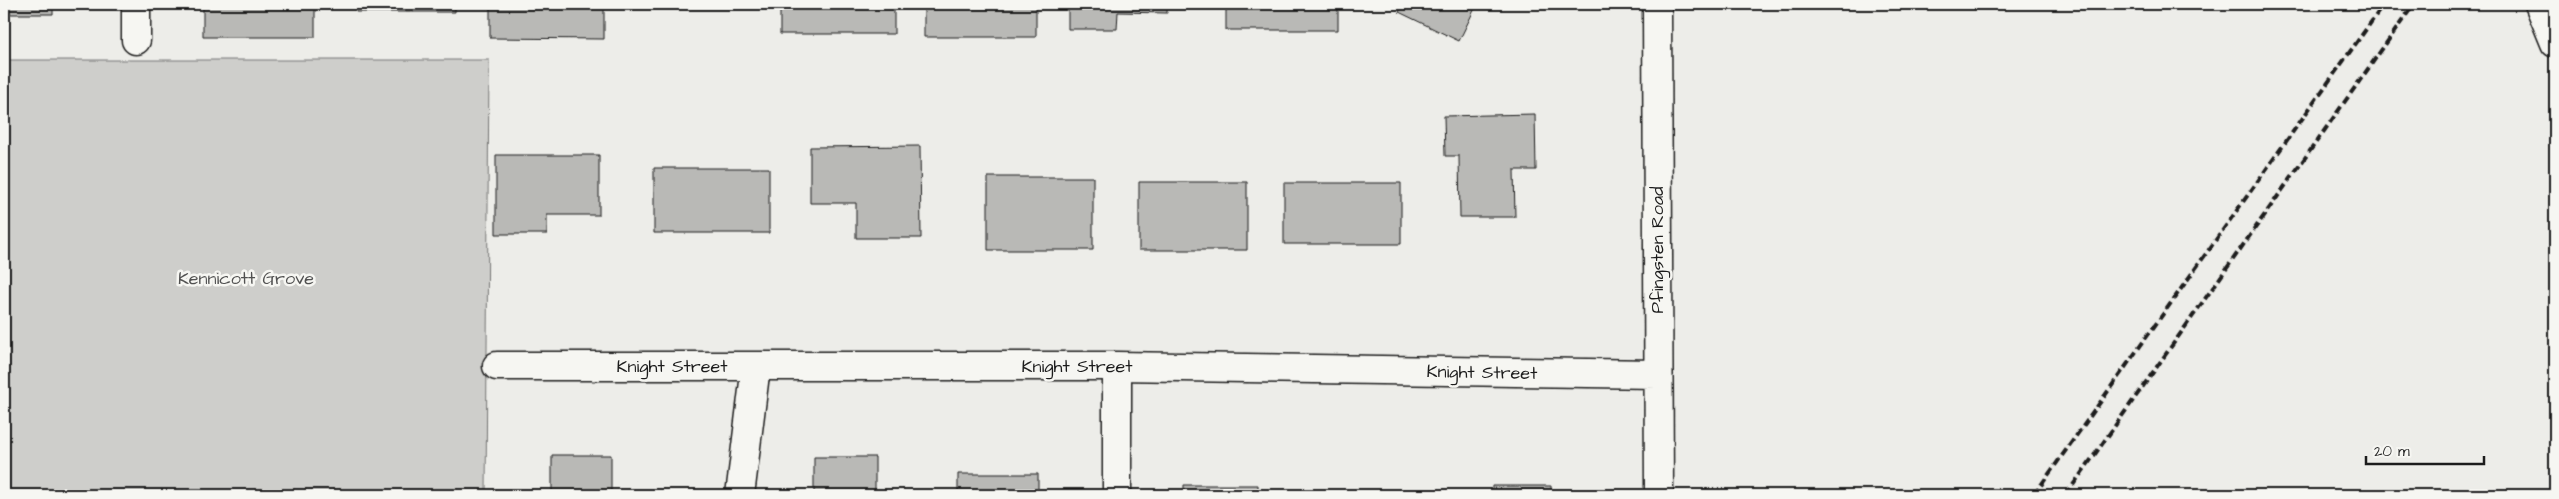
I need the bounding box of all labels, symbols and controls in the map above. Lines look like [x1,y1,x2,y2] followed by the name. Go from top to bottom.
[1645,187,1671,313] street label: Pfingsten Road
[178,266,314,291] park label: Kennicott Grove
[617,354,728,380] street label: Knight Street
[1022,354,1133,380] street label: Knight Street
[1426,359,1538,387] street label: Knight Street
[2366,434,2484,466] scale bar
[2374,441,2410,462] text: 20 m

